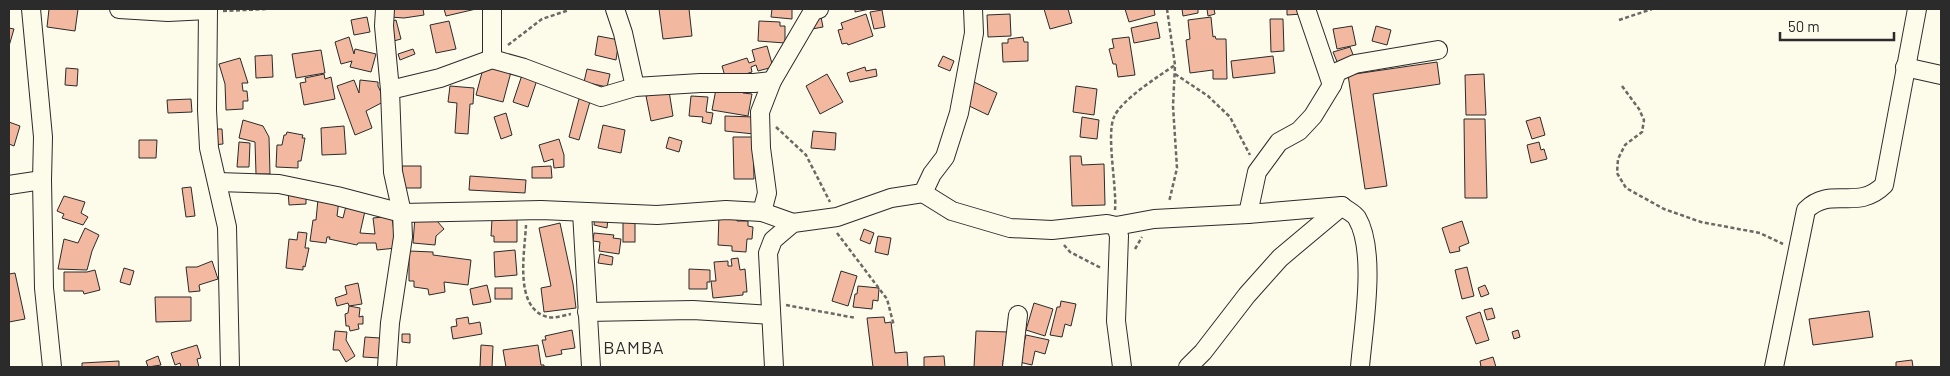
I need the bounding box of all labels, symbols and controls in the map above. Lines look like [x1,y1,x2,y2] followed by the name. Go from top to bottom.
[1780,10,1894,42] scale bar
[1788,17,1820,35] text: 50 m
[603,336,665,358] district label: BAMBA

